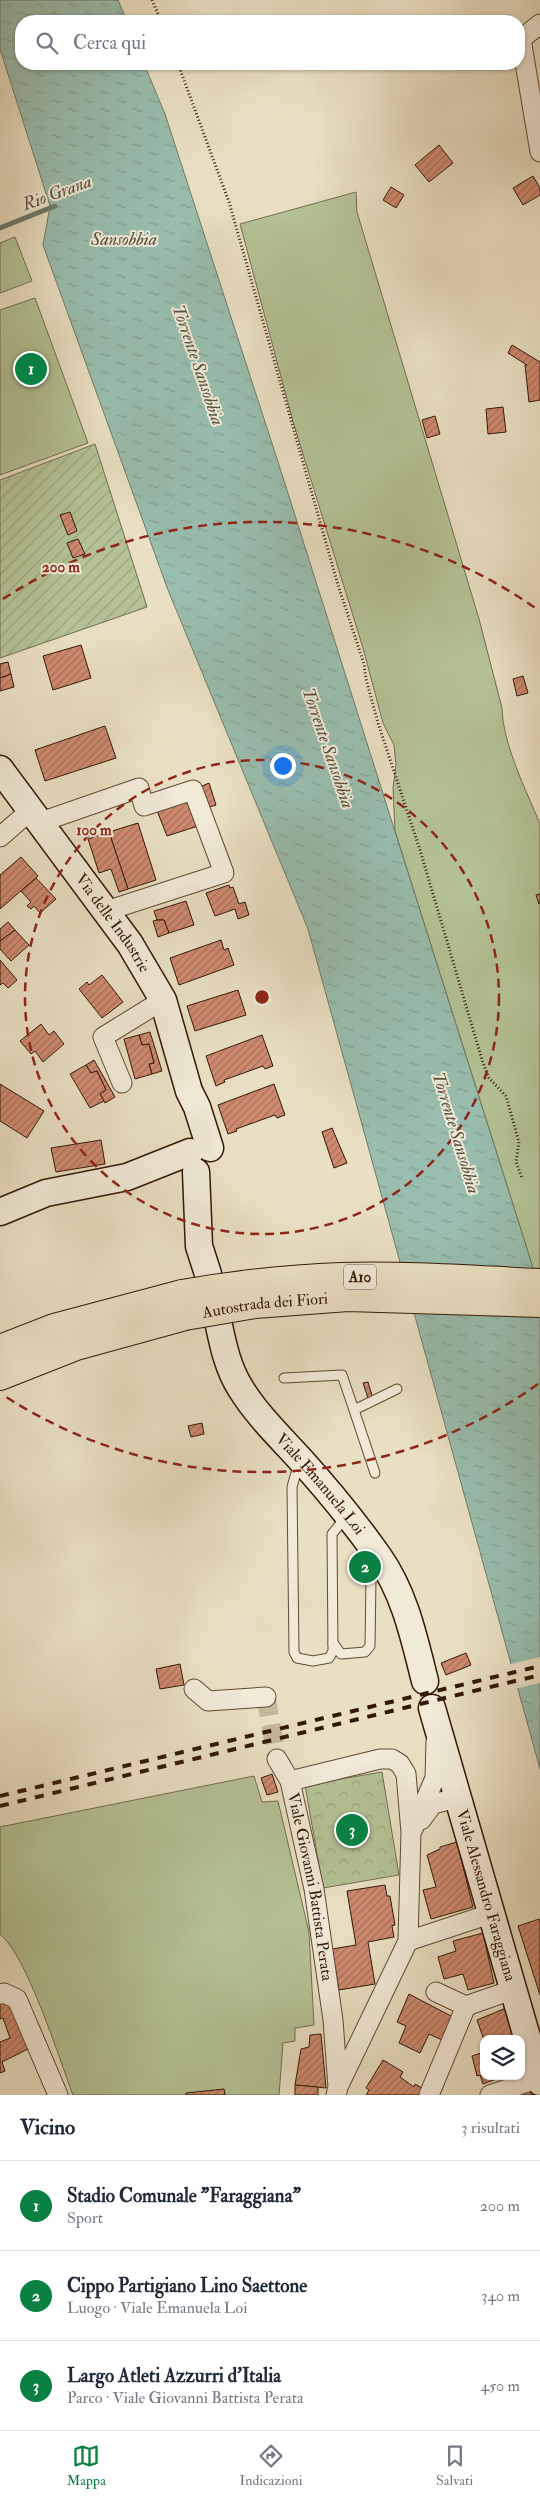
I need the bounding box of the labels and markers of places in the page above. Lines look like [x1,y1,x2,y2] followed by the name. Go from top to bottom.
[15,350,47,388] pin: 1
[253,988,271,1006] centre of rings
[349,1548,381,1586] pin: 2
[336,1811,368,1849] pin: 3

